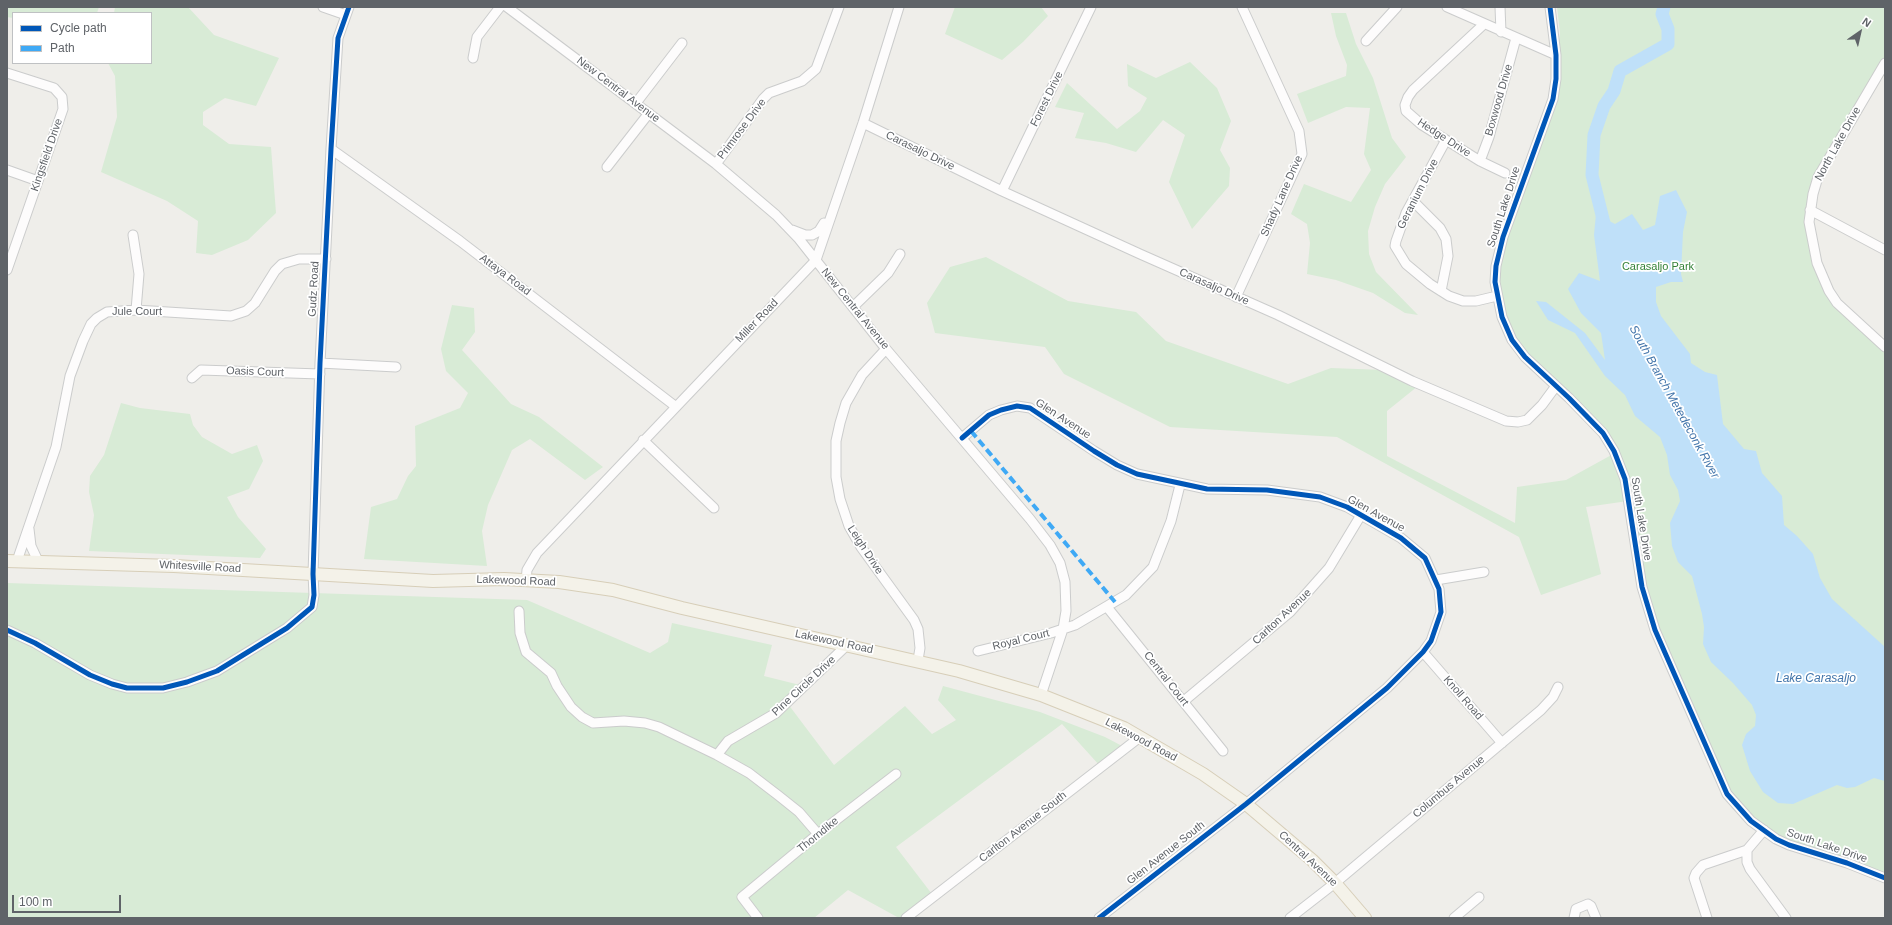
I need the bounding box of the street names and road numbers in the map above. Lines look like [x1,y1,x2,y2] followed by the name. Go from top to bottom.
[574,54,662,126] street label: New Central Avenue
[1482,63,1516,137] street label: Boxwood Drive
[1028,69,1066,129] street label: Forest Drive
[715,96,769,162] street label: Primrose Drive
[1812,105,1864,183] street label: North Lake Drive
[1415,116,1473,160] street label: Hedge Drive
[28,117,66,193] street label: Kingsfield Drive
[883,129,957,173] street label: Carasaljo Drive
[1258,153,1306,239] street label: Shady Lane Drive
[1395,157,1441,231] street label: Geranium Drive
[1485,165,1523,249] street label: South Lake Drive
[477,252,533,298] street label: Attaya Road
[306,261,322,317] street label: Gudz Road
[818,266,892,352] street label: New Central Avenue
[1177,266,1251,308] street label: Carasaljo Drive
[733,296,781,346] street label: Miller Road
[112,305,162,319] street label: Jule Court
[226,364,284,380] street label: Oasis Court
[1033,396,1093,442] street label: Glen Avenue
[1628,476,1654,562] street label: South Lake Drive
[1345,493,1407,535] street label: Glen Avenue
[844,523,886,577] street label: Leigh Drive
[159,558,241,576] street label: Whitesville Road
[476,573,556,589] street label: Lakewood Road
[1250,586,1314,648] street label: Carlton Avenue
[794,627,874,657] street label: Lakewood Road
[991,627,1051,653] street label: Royal Court
[1141,649,1191,709] street label: Central Court
[770,653,838,719] street label: Pine Circle Drive
[1440,673,1486,723] street label: Knoll Road
[1103,716,1179,764] street label: Lakewood Road
[1410,753,1488,821] street label: Columbus Avenue
[977,789,1069,865] street label: Carlton Avenue South
[795,814,841,856] street label: Thorndike
[1124,818,1208,888] street label: Glen Avenue South
[1785,826,1869,866] street label: South Lake Drive
[1276,828,1340,890] street label: Central Avenue

